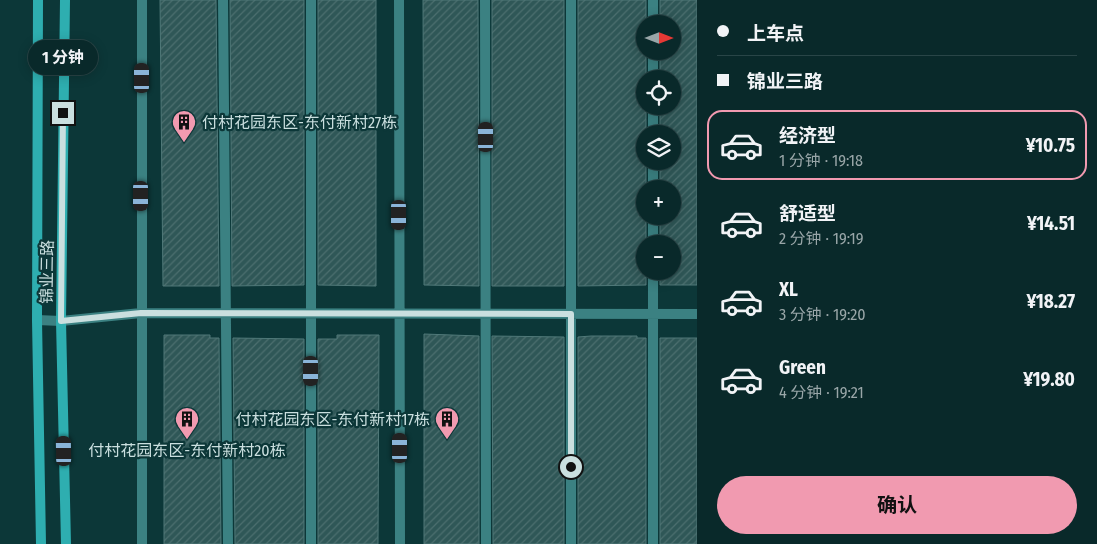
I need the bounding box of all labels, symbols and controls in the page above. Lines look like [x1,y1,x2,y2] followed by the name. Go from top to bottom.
[636,15,681,60] north arrow
[636,15,681,280] map controls
[747,22,804,45] text: 上车点
[28,41,98,76] callout: 1 分钟
[42,48,84,67] text: 1 分钟
[134,63,149,93] car
[636,70,681,115] button: locate
[747,70,823,93] text: 锦业三路
[52,102,74,124] route end
[171,109,197,143] building icon: 付村花园东区-东付新村27栋
[202,113,397,132] place label: 付村花园东区-东付新村27栋
[478,122,493,152] car
[719,123,764,168] icon: car
[779,124,836,147] text: 经济型
[636,125,681,170] button: layers
[1026,134,1075,157] text: ¥10.75
[779,151,863,170] text: 1 分钟 · 19:18
[636,180,681,225] button: +
[133,181,148,211] car
[391,200,406,230] car
[719,201,764,246] icon: car
[779,202,836,225] text: 舒适型
[1027,212,1075,235] text: ¥14.51
[779,229,864,248] text: 2 分钟 · 19:19
[636,235,681,280] button: −
[37,240,57,304] street label: 锦业三路
[779,278,798,301] text: XL
[719,279,764,324] icon: car
[1027,290,1075,313] text: ¥18.27
[779,305,866,324] text: 3 分钟 · 19:20
[303,356,318,386] car
[779,356,826,379] text: Green
[719,357,764,402] icon: car
[1023,368,1075,391] text: ¥19.80
[779,383,864,402] text: 4 分钟 · 19:21
[174,406,200,440] building icon: 付村花园东区-东付新村20栋
[434,406,460,440] building icon: 付村花园东区-东付新村17栋
[235,410,430,429] place label: 付村花园东区-东付新村17栋
[392,433,407,463] car
[56,436,71,466] car
[88,441,286,460] place label: 付村花园东区-东付新村20栋
[560,456,582,478] route start
[717,476,1077,534] button: 确认

